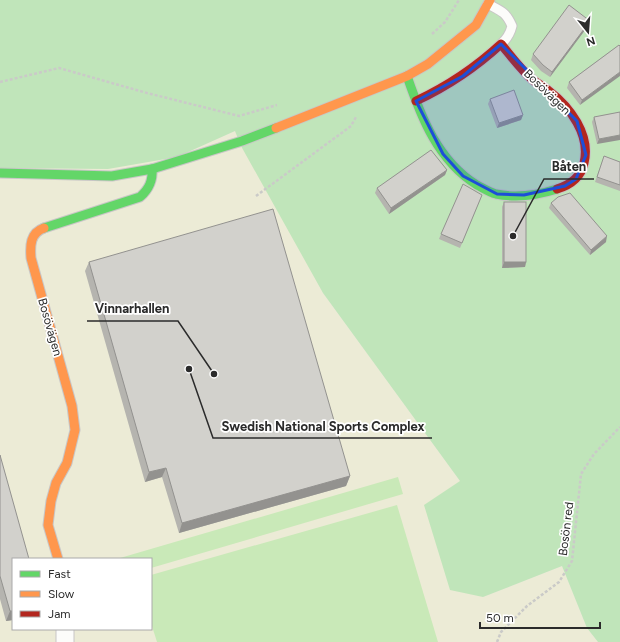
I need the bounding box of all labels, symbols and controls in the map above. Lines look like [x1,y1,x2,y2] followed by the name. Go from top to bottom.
[568,12,608,52] north arrow
[585,34,597,49] text: N
[521,66,573,118] street label: Bosövägen
[544,154,594,179] callout: Båten
[552,159,586,174] text: Båten
[87,296,178,321] callout: Vinnarhallen
[35,297,65,358] street label: Bosövägen
[95,301,169,316] text: Vinnarhallen
[213,413,432,438] callout: Swedish National Sports Complex
[221,419,425,434] text: Swedish National Sports Complex
[556,501,576,557] street label: Bosön red
[12,558,152,630] legend
[48,567,71,581] text: Fast
[48,587,75,601] text: Slow
[480,604,600,630] scale bar
[48,607,71,621] text: Jam
[486,611,514,625] text: 50 m

